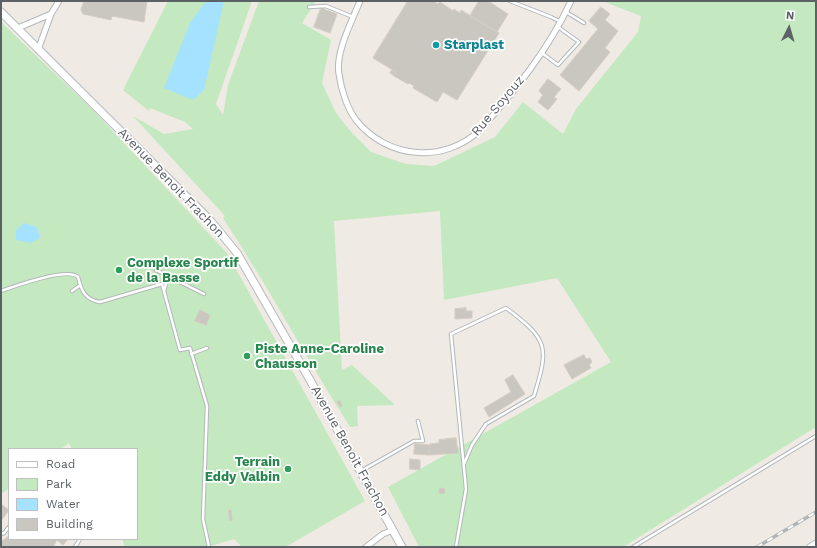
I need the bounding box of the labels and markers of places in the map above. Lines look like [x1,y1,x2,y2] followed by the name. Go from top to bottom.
[444,37,504,53] place label: Starplast
[431,40,441,50] marker: Starplast
[127,255,239,286] place label: Complexe Sportif de la Basse
[114,265,124,275] marker: Complexe Sportif de la Basse
[255,341,384,372] place label: Piste Anne-Caroline Chausson
[242,351,252,361] marker: Piste Anne-Caroline Chausson
[205,454,280,485] place label: Terrain Eddy Valbin
[283,464,293,474] marker: Terrain Eddy Valbin

